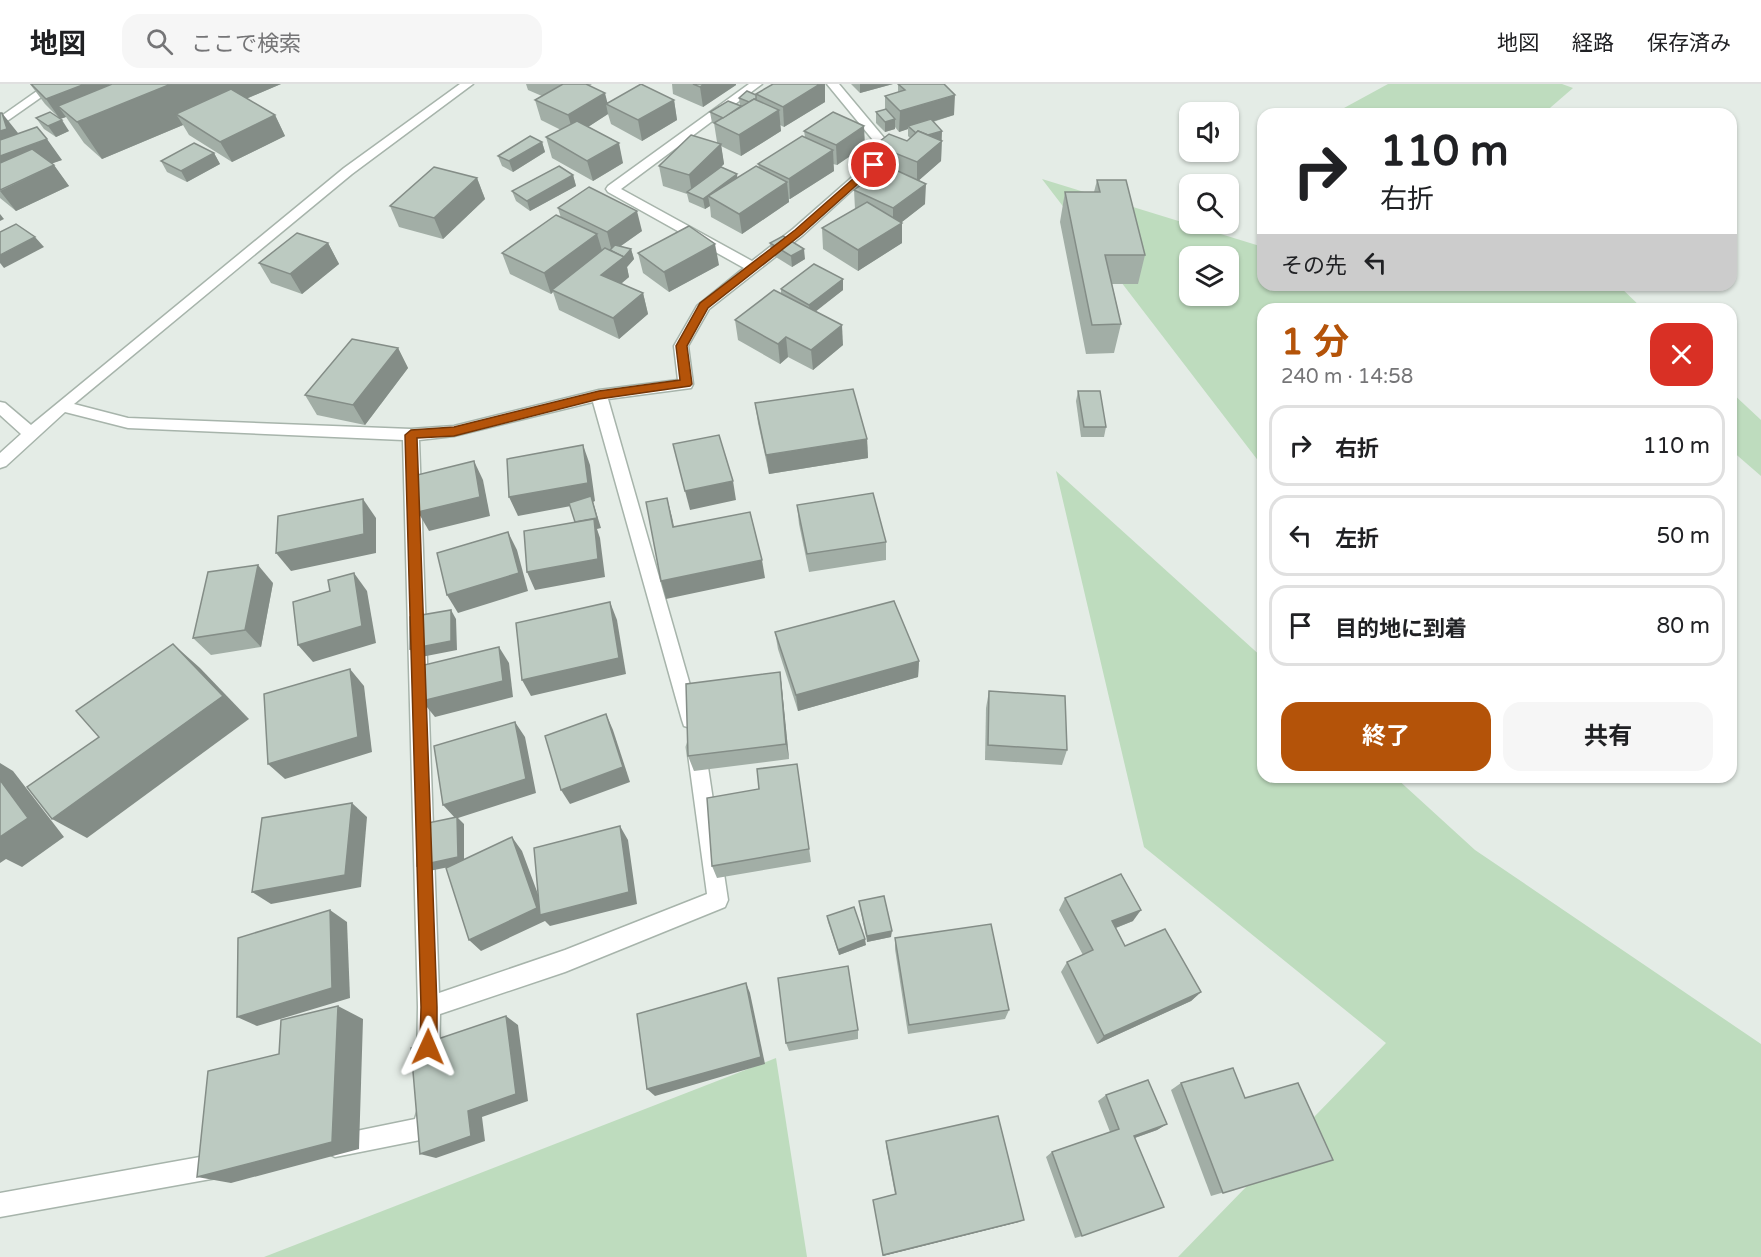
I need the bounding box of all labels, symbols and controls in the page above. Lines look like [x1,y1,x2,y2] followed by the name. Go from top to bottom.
[122,14,542,68] search box
[143,25,176,58] icon: search
[30,27,86,61] text: 地図
[191,31,301,57] text: ここで検索
[1497,31,1539,56] text: 地図
[1572,31,1614,56] text: 経路
[1647,31,1731,56] text: 保存済み
[1179,102,1239,306] map controls
[1179,102,1239,162] button: sound
[1380,126,1509,177] text: 110 m
[1281,132,1359,210] icon: right
[848,139,899,190] pin
[857,148,890,181] icon: arrive
[1179,174,1239,234] button: search
[1380,183,1434,216] text: 右折
[1179,246,1239,306] button: layers
[1359,246,1392,279] icon: left
[1281,253,1347,279] text: その先
[1281,321,1349,364] text: 1 分
[1650,323,1713,386] button: close
[1281,365,1413,389] text: 240 m · 14:58
[1284,429,1317,462] icon: right
[1643,433,1710,459] text: 110 m
[1335,436,1379,462] text: 右折
[1284,519,1317,552] icon: left
[1656,523,1710,549] text: 50 m
[1335,526,1379,552] text: 左折
[1284,609,1317,642] icon: arrive
[1656,613,1710,639] text: 80 m
[1335,616,1467,642] text: 目的地に到着
[1281,702,1491,771] button: 終了
[1503,702,1713,771] button: 共有
[396,1015,460,1079] position arrow

